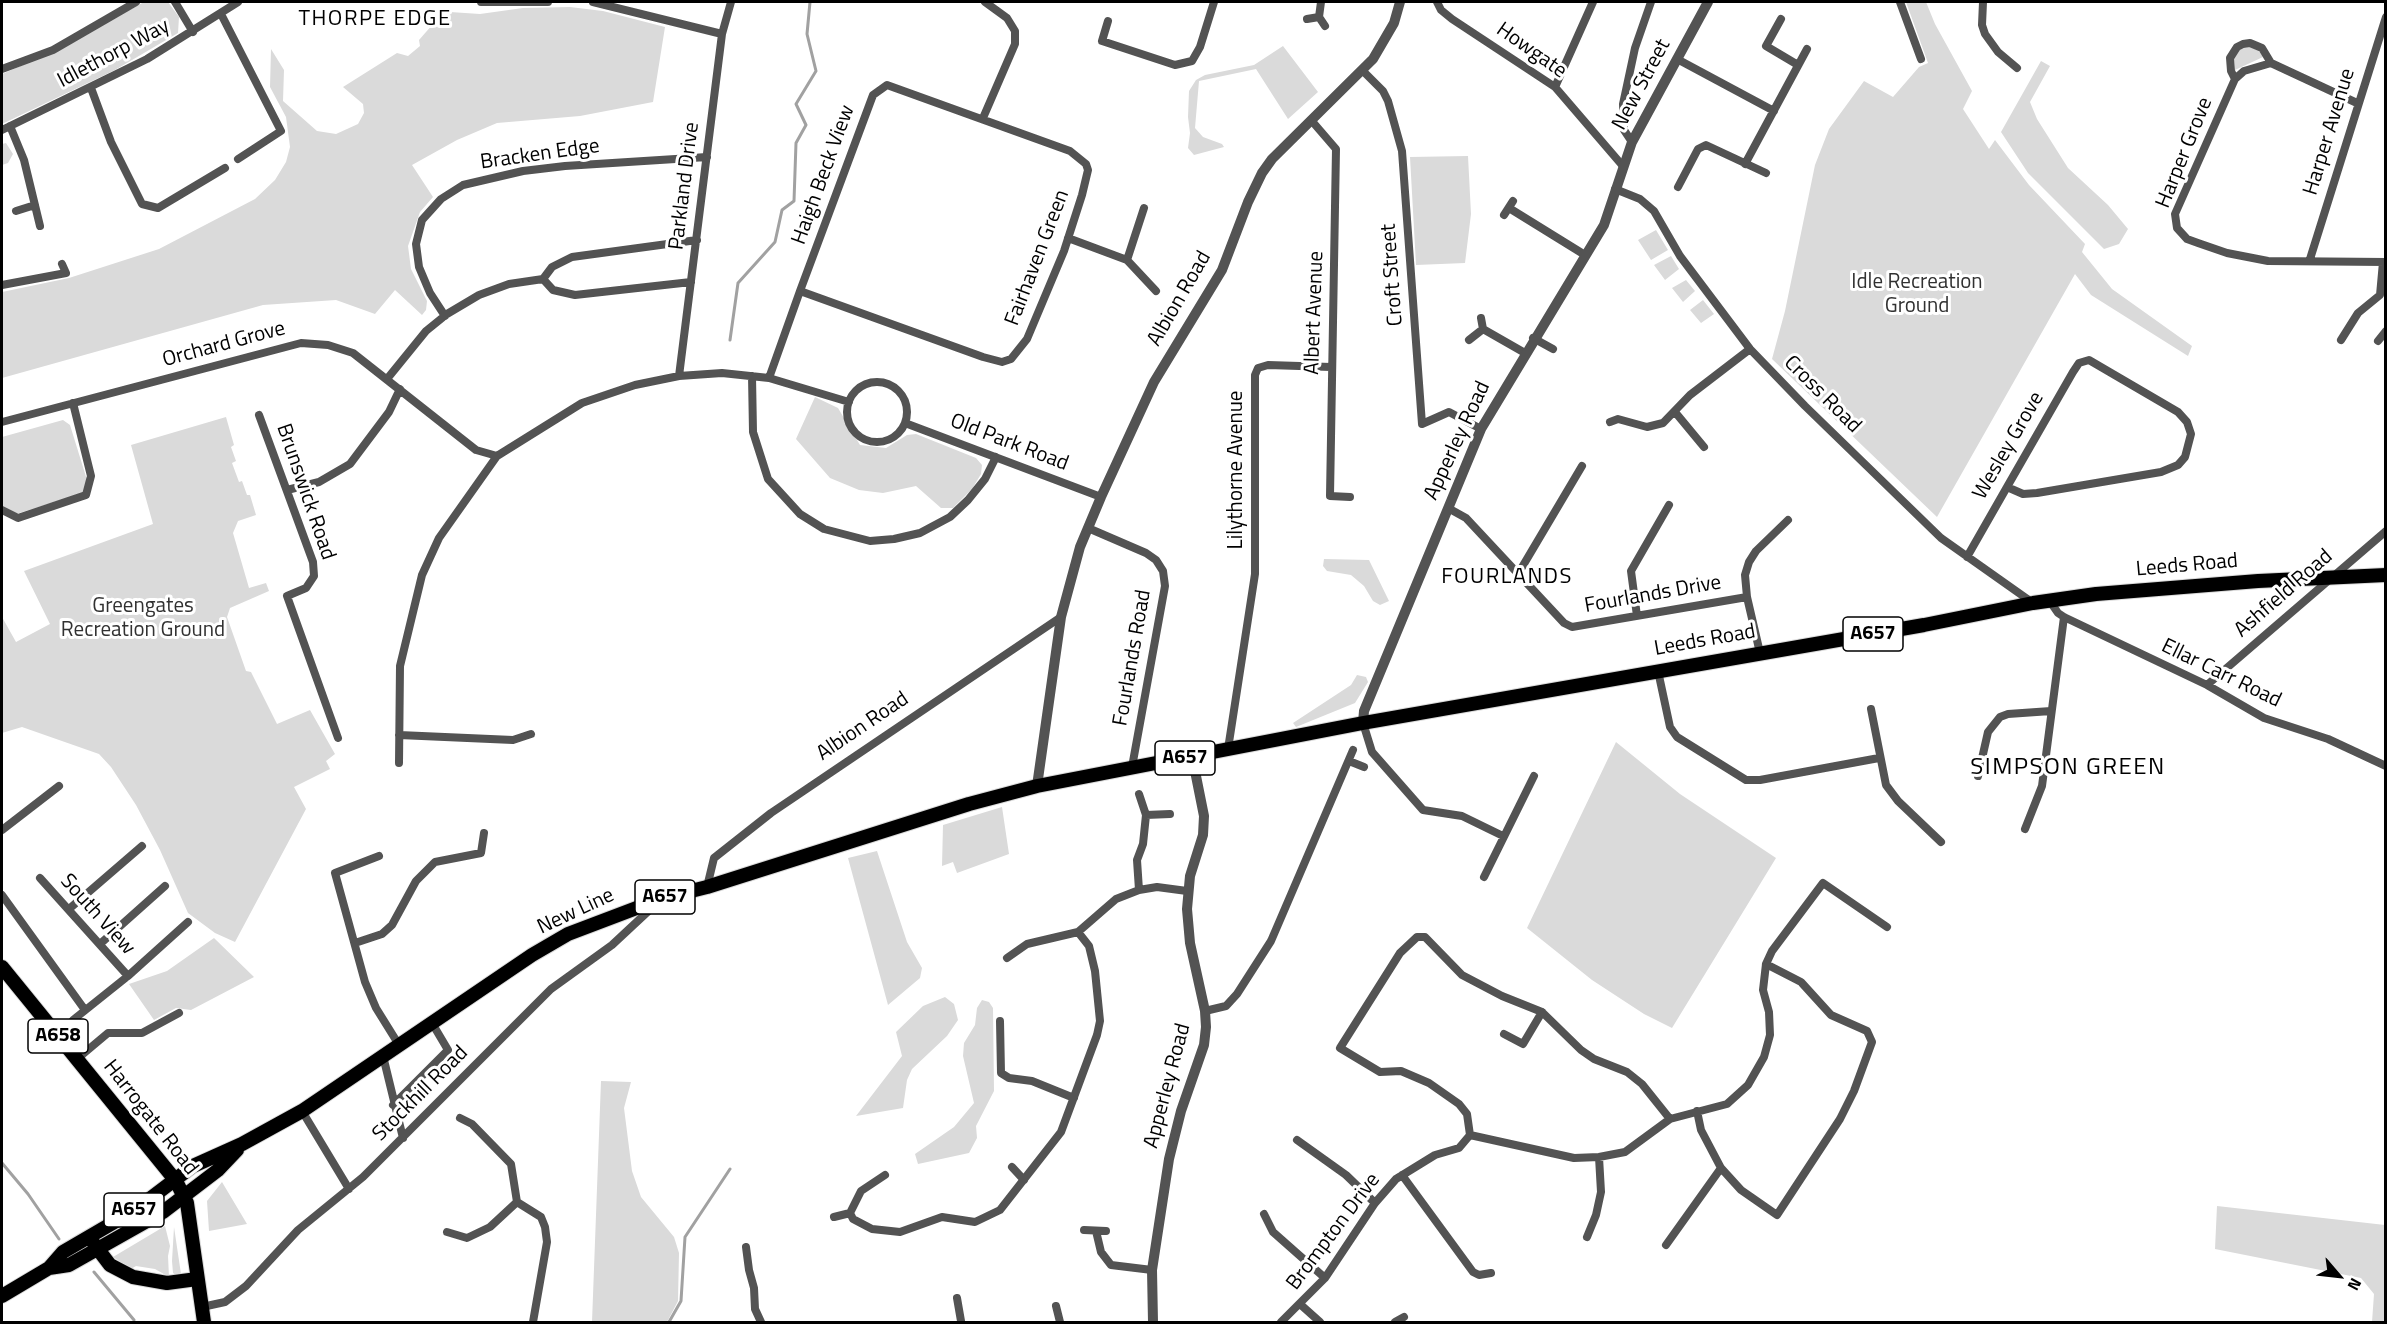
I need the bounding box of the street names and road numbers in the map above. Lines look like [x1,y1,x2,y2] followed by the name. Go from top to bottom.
[54,14,174,94] street label: Idlethorp Way
[1491,18,1571,84] street label: Howgate
[1608,35,1676,135] street label: New Street
[2299,66,2361,198] street label: Harper Avenue
[2151,94,2219,212] street label: Harper Grove
[787,102,861,248] street label: Haigh Beck View
[665,121,705,251] street label: Parkland Drive
[479,134,601,176] street label: Bracken Edge
[1001,187,1075,329] street label: Fairhaven Green
[1377,223,1409,327] street label: Croft Street
[1143,247,1217,351] street label: Albion Road
[1300,251,1330,375] street label: Albert Avenue
[160,317,288,373] street label: Orchard Grove
[1778,351,1866,439] street label: Cross Road
[1420,378,1496,504] street label: Apperley Road
[1968,388,2050,504] street label: Wesley Grove
[1224,391,1250,549] street label: Lilythorne Avenue
[946,409,1072,477] street label: Old Park Road
[270,421,340,563] street label: Brunswick Road
[2230,545,2338,643] street label: Ashfield Road
[2135,549,2239,583] street label: Leeds Road
[1583,571,1723,619] street label: Fourlands Drive
[1109,588,1157,728] street label: Fourlands Road
[1843,617,1903,651] road number: A657
[1653,620,1757,662] street label: Leeds Road
[2157,634,2285,714] street label: Ellar Carr Road
[812,687,914,767] street label: Albion Road
[1155,741,1215,775] road number: A657
[54,869,140,961] street label: South View
[635,880,695,914] road number: A657
[534,883,618,941] street label: New Line
[28,1019,88,1053] road number: A658
[1139,1021,1197,1151] street label: Apperley Road
[368,1041,474,1147] street label: Stockhill Road
[97,1055,203,1181] street label: Harrogate Road
[1282,1169,1386,1295] street label: Brompton Drive
[104,1193,164,1227] road number: A657

